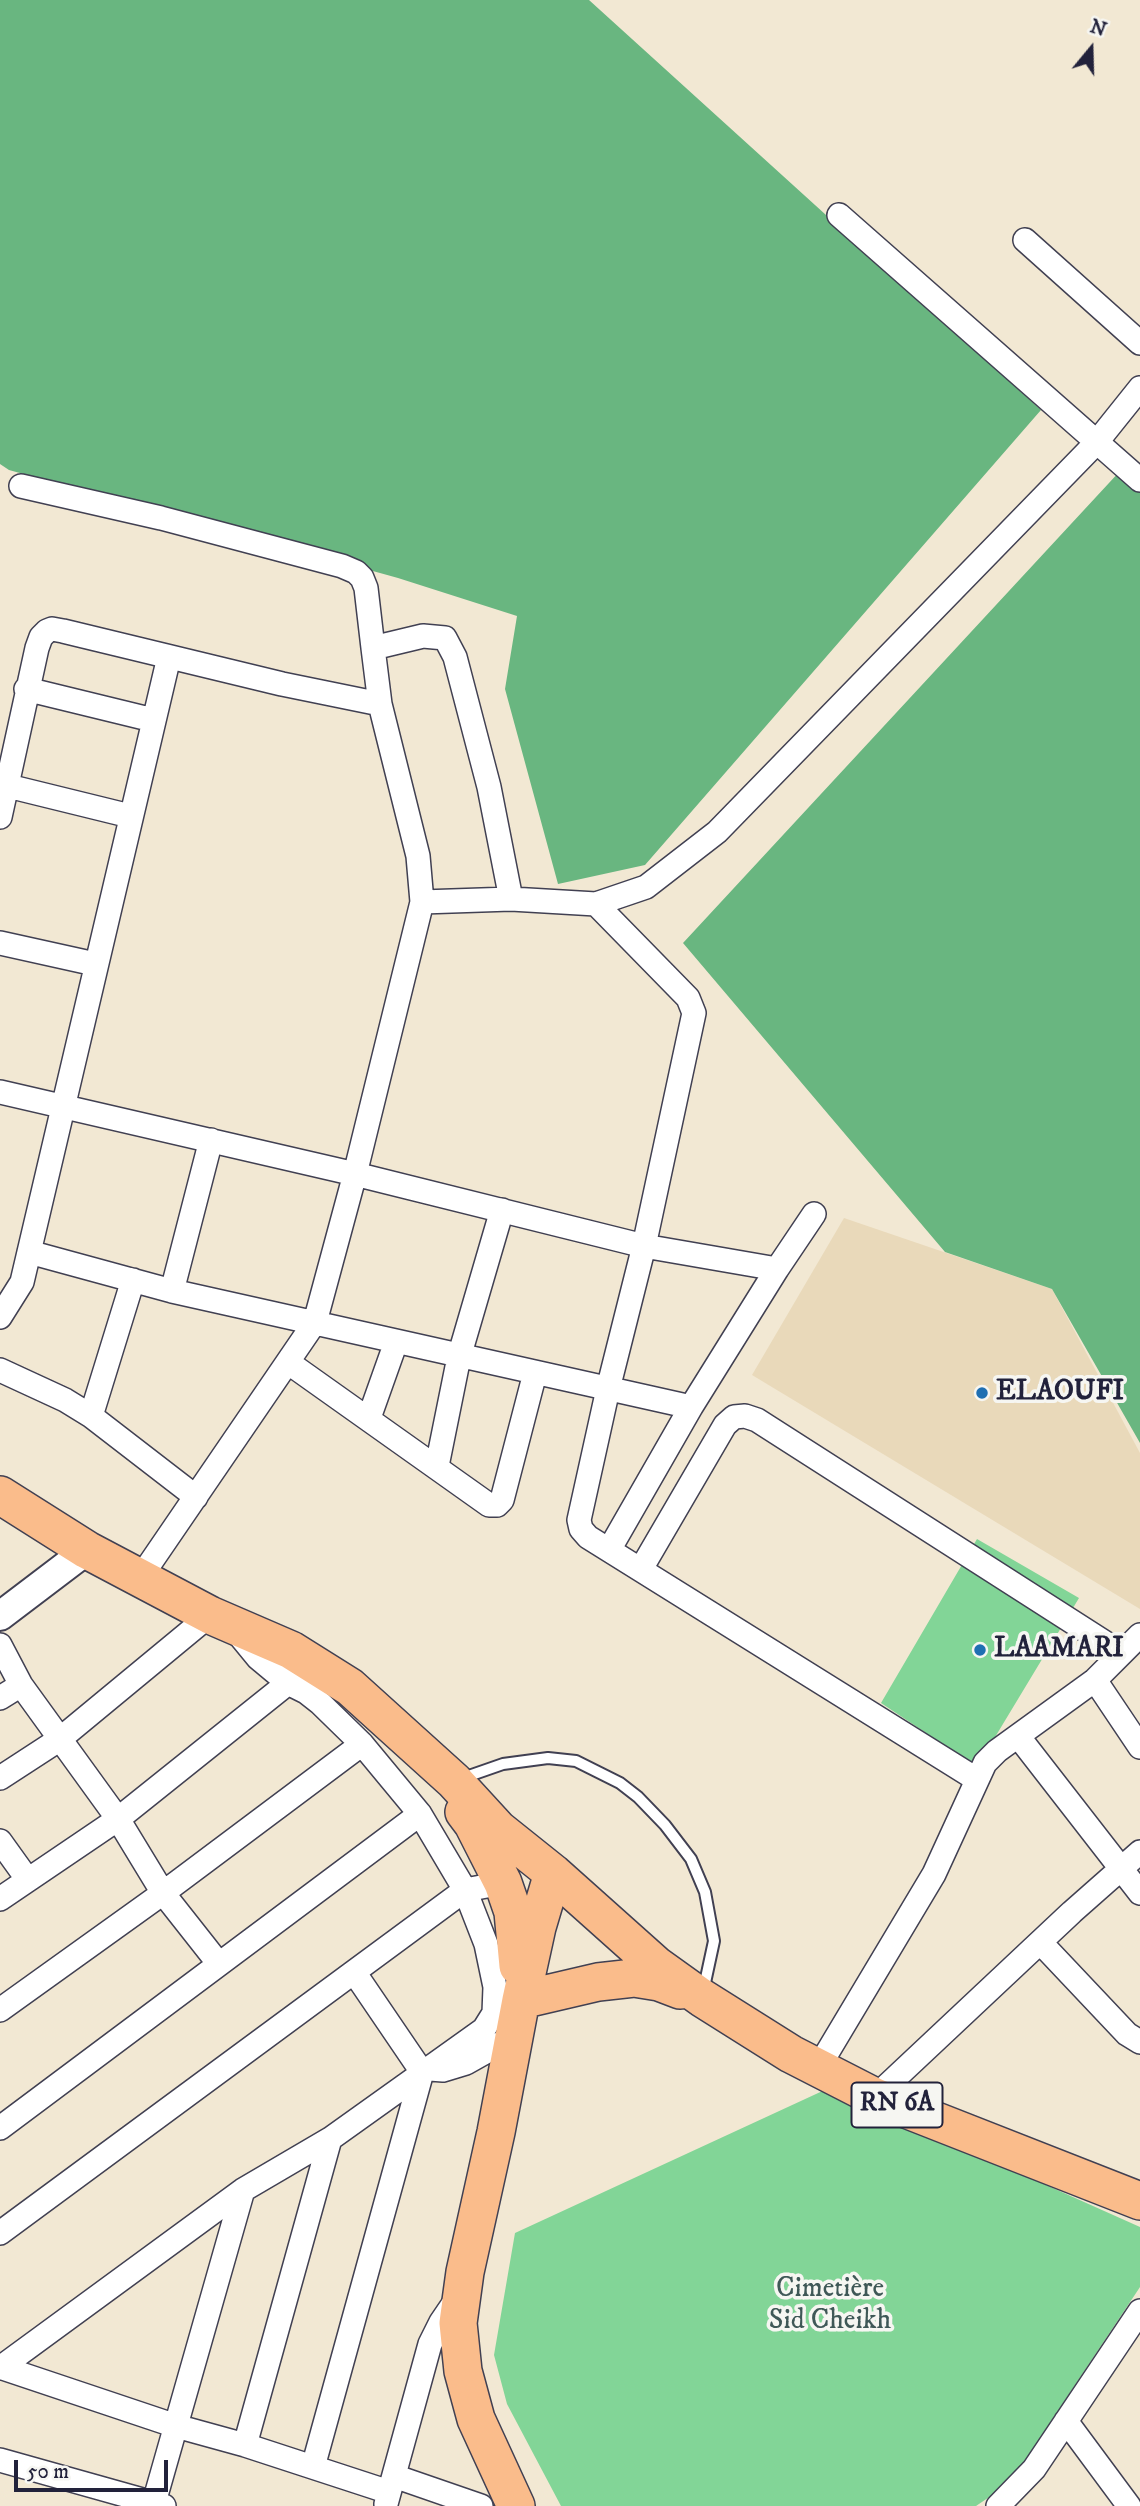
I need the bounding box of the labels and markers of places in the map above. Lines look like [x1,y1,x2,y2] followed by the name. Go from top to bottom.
[996,1376,1124,1410] place label: ELAOUFI
[974,1385,990,1401] marker: ELAOUFI
[994,1633,1124,1667] place label: LAAMARI
[972,1642,988,1658] marker: LAAMARI

